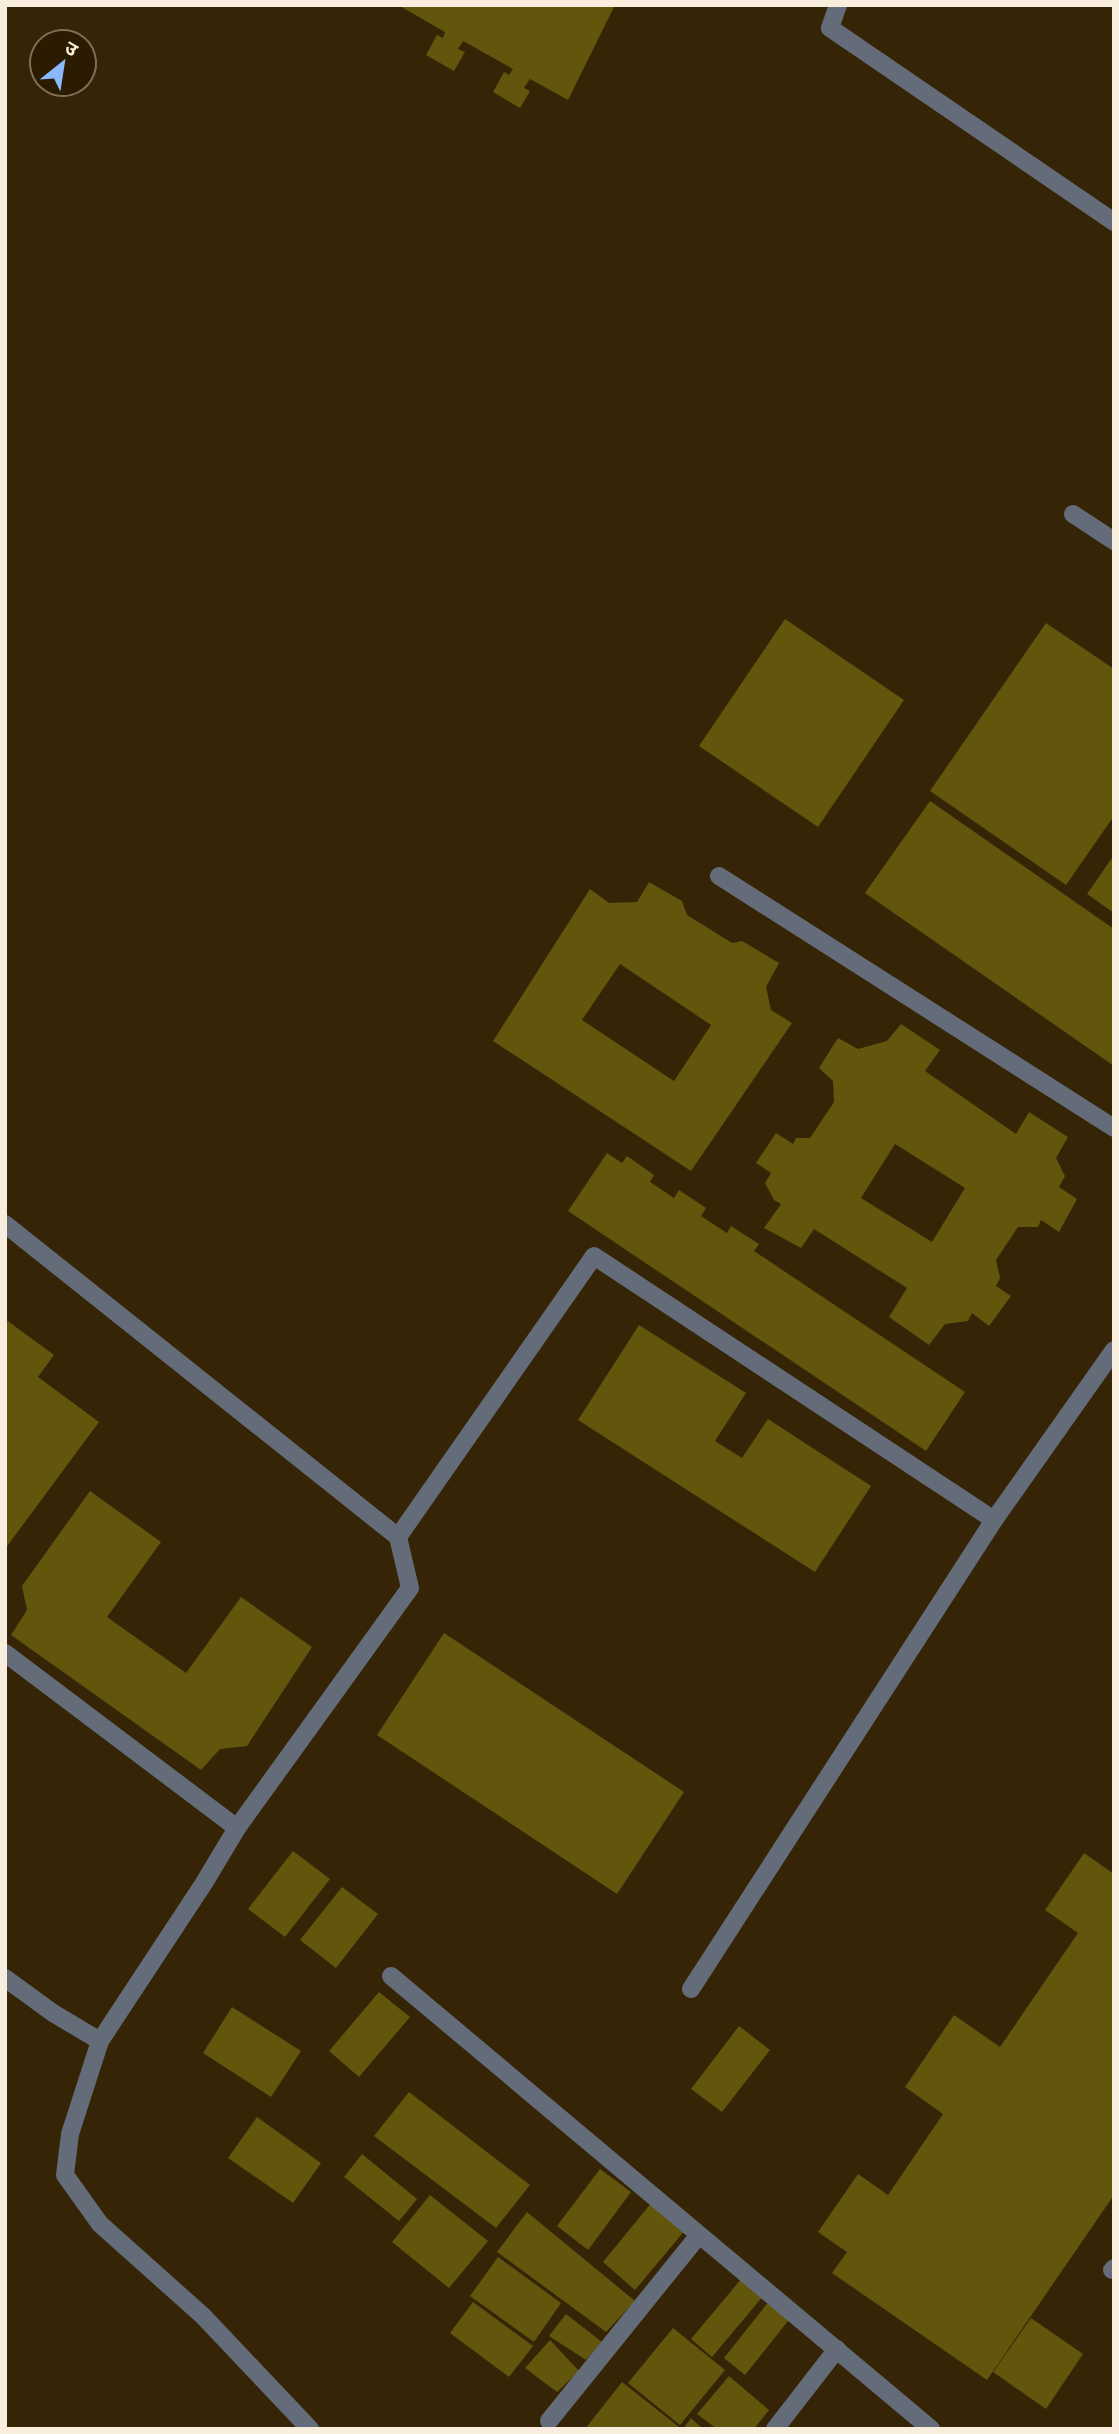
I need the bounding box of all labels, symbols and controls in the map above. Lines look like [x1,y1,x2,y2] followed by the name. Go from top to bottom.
[28,28,98,98] north arrow
[61,36,83,61] text: उ

